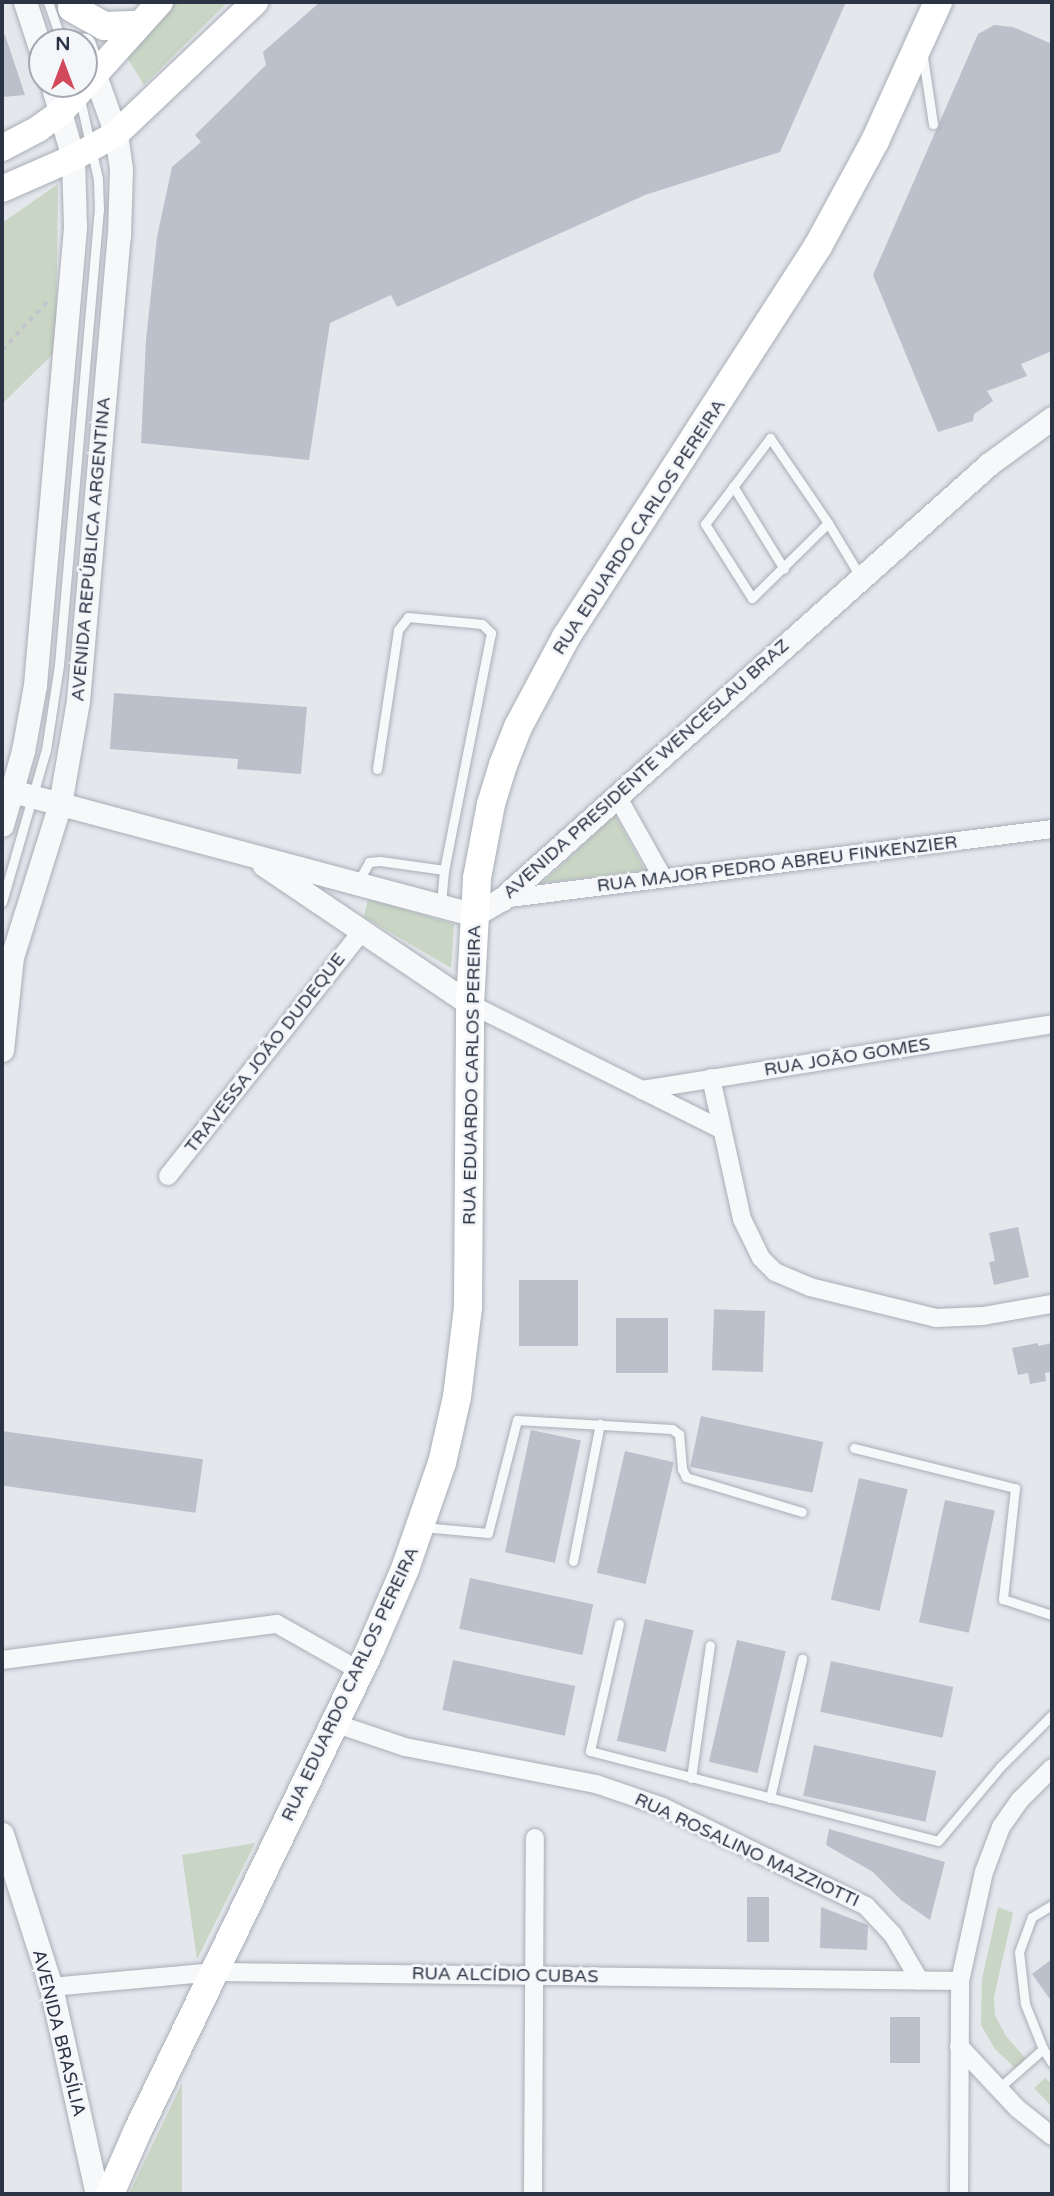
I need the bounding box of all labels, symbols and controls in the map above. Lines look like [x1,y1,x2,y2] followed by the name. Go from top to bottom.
[28,28,98,98] north arrow
[55,33,71,55] text: N
[548,395,730,659] street label: RUA EDUARDO CARLOS PEREIRA
[67,396,115,702] street label: AVENIDA REPÚBLICA ARGENTINA
[498,635,794,903] street label: AVENIDA PRESIDENTE WENCESLAU BRAZ
[596,831,958,897] street label: RUA MAJOR PEDRO ABREU FINKENZIER
[459,925,485,1225] street label: RUA EDUARDO CARLOS PEREIRA
[180,949,350,1157] street label: TRAVESSA JOÃO DUDEQUE
[763,1033,931,1081] street label: RUA JOÃO GOMES
[277,1543,423,1825] street label: RUA EDUARDO CARLOS PEREIRA
[631,1788,863,1912] street label: RUA ROSALINO MAZZIOTTI
[28,1947,90,2119] street label: AVENIDA BRASÍLIA
[411,1963,599,1987] street label: RUA ALCÍDIO CUBAS

